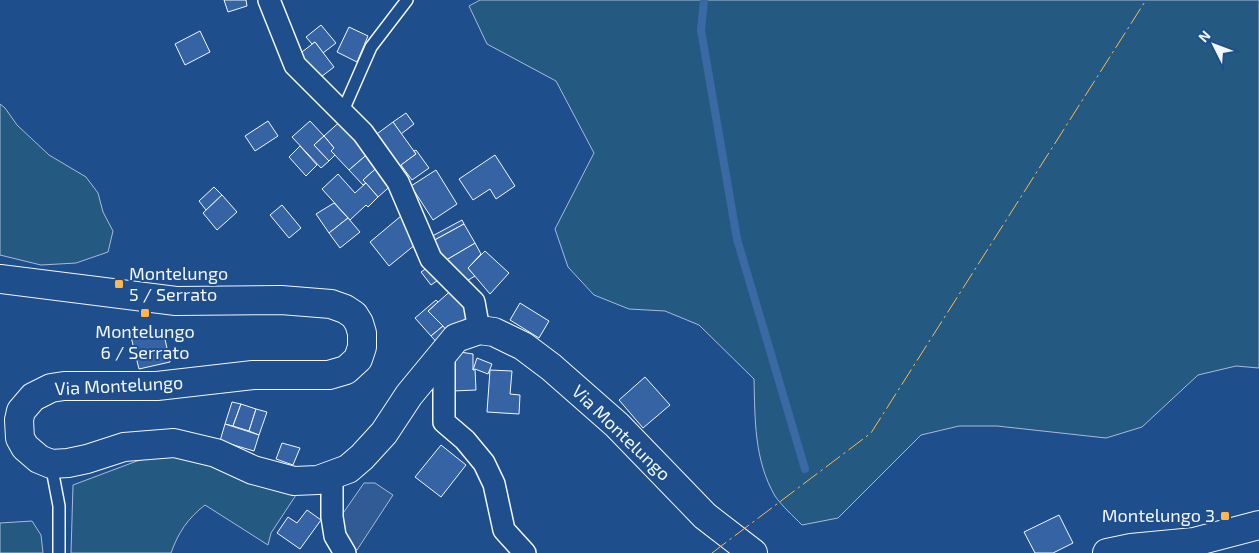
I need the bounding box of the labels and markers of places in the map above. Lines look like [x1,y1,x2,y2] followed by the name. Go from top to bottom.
[129,262,228,305] place label: Montelungo 5 / Serrato
[113,278,125,290] marker: Montelungo 5 / Serrato
[139,307,151,319] marker: Montelungo 6 / Serrato
[95,320,195,363] place label: Montelungo 6 / Serrato
[1102,504,1215,526] place label: Montelungo 3
[1219,510,1231,522] marker: Montelungo 3

